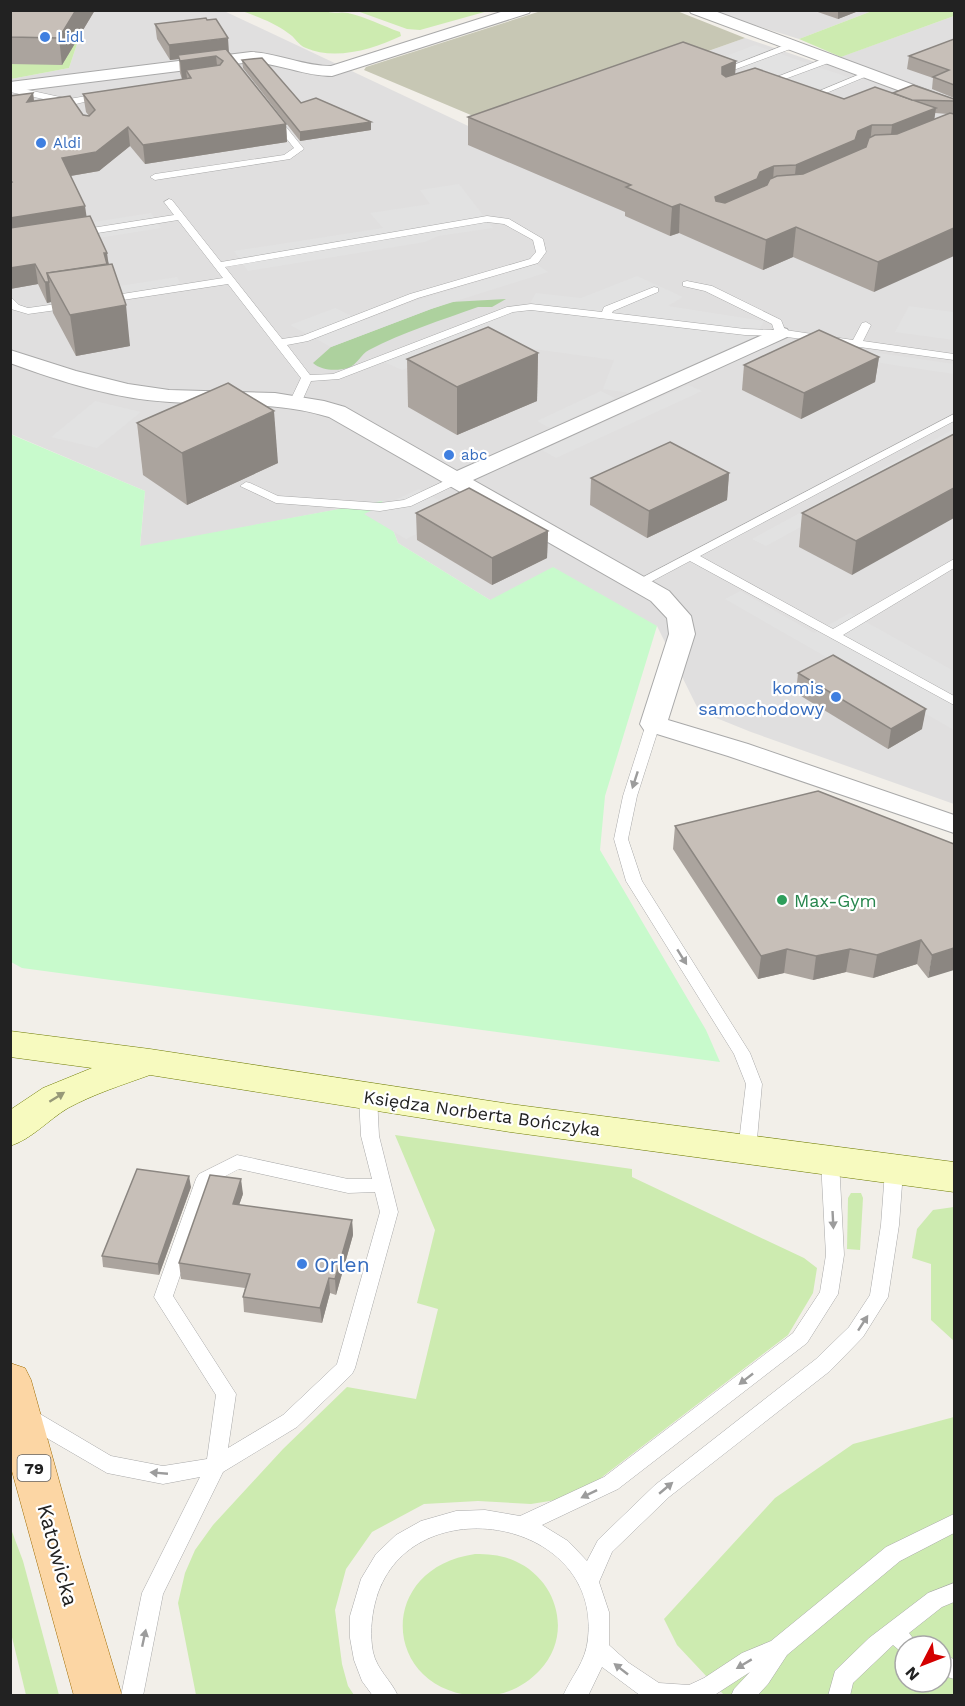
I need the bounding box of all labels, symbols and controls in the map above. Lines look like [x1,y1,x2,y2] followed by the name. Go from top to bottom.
[57,28,84,46] place label: Lidl
[38,30,52,44] marker: Lidl
[53,134,81,152] place label: Aldi
[34,136,48,150] marker: Aldi
[461,446,487,464] place label: abc
[442,448,456,462] marker: abc
[698,677,825,719] place label: komis samochodowy
[829,690,843,704] marker: komis samochodowy
[630,771,639,789] one-way arrow
[794,890,877,911] place label: Max-Gym
[775,893,789,907] marker: Max-Gym
[676,949,687,965] one-way arrow
[362,1086,602,1140] street label: Księdza Norberta Bończyka
[49,1091,65,1102] one-way arrow
[828,1210,837,1229] one-way arrow
[314,1252,370,1277] place label: Orlen
[295,1257,309,1271] marker: Orlen
[857,1314,868,1331] one-way arrow
[739,1373,755,1385] one-way arrow
[18,1455,51,1481] road number: 79
[149,1468,168,1478] one-way arrow
[658,1483,673,1495] one-way arrow
[581,1489,598,1499] one-way arrow
[32,1501,84,1609] street label: Katowicka
[140,1629,149,1648] one-way arrow
[893,1634,953,1694] north arrow
[736,1659,752,1670] one-way arrow
[901,1663,923,1684] text: N
[614,1664,629,1676] one-way arrow

